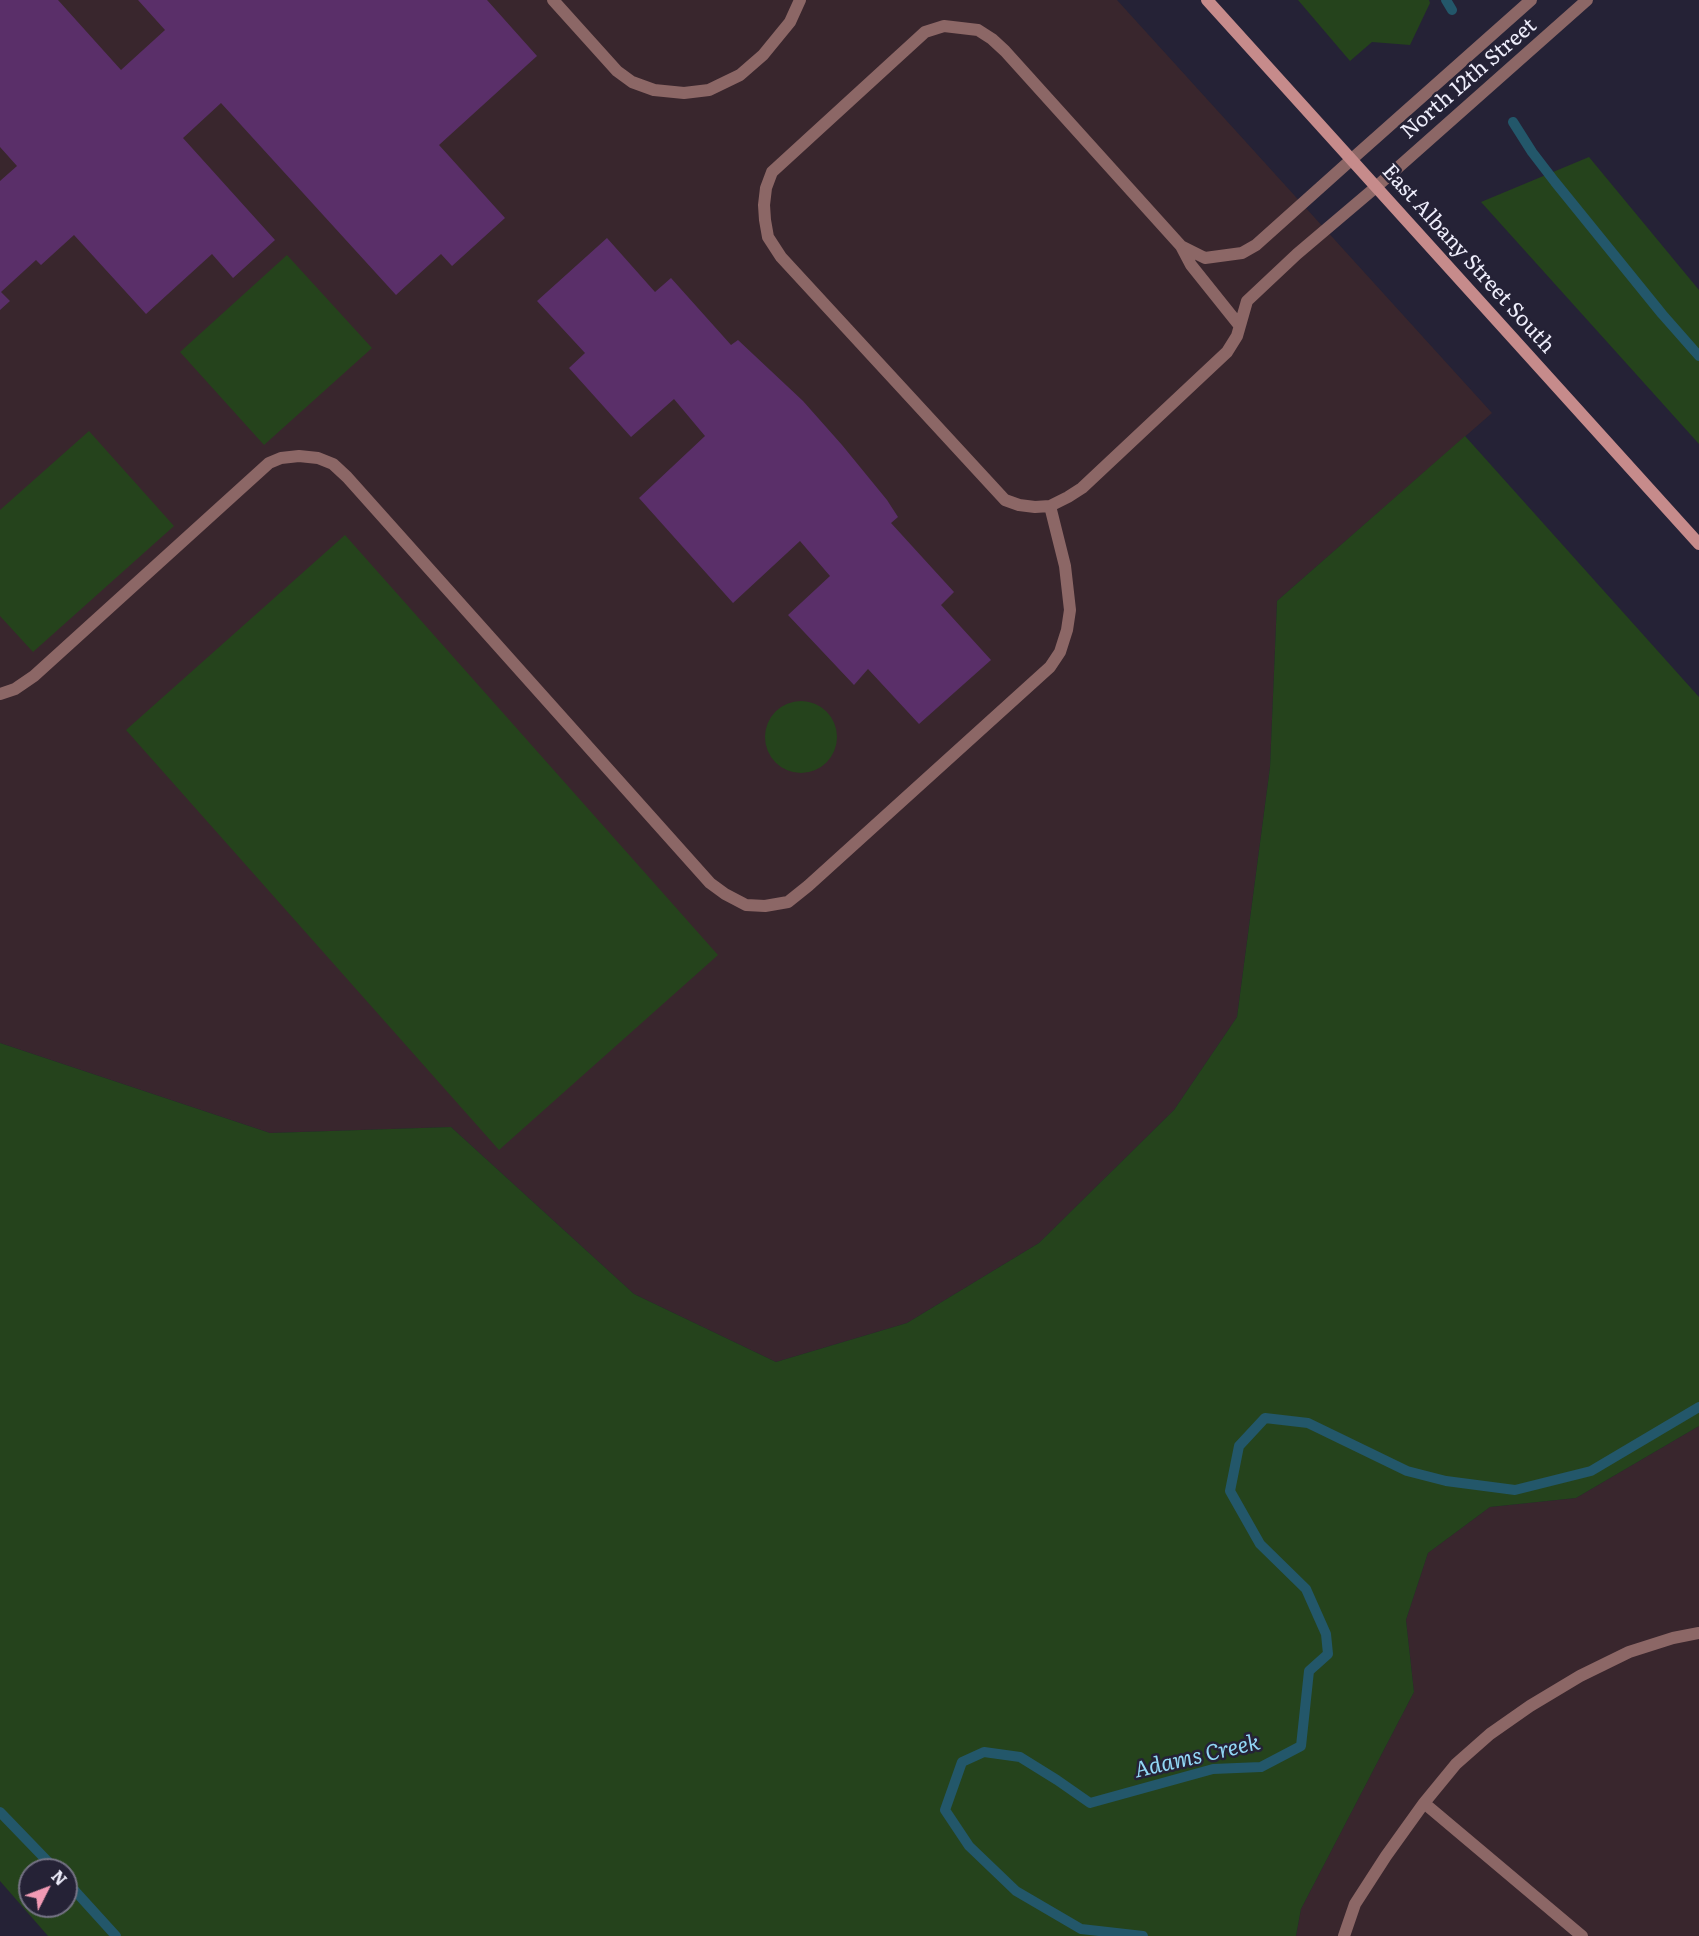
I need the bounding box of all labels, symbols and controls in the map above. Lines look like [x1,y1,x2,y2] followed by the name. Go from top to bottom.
[1396,13,1542,145] street label: North 12th Street
[1376,159,1560,359] street label: East Albany Street South
[1131,1730,1263,1784] water label: Adams Creek
[18,1858,78,1918] north arrow
[46,1864,73,1890] text: N

